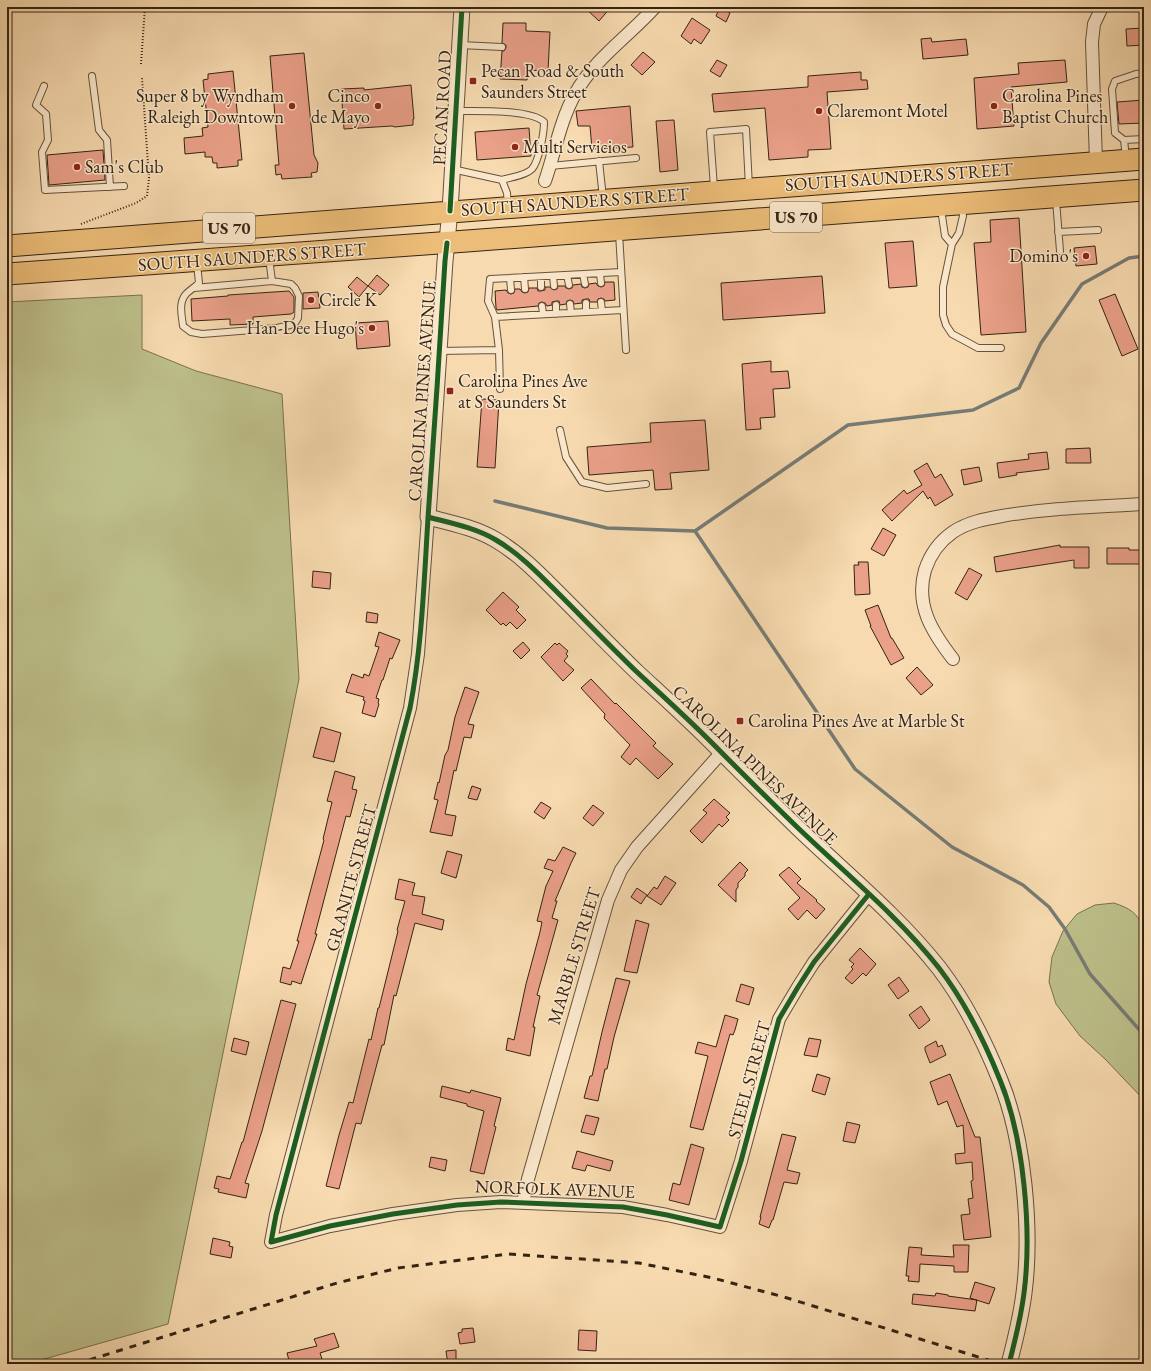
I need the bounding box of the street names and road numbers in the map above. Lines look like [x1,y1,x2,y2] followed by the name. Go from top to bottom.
[427,50,456,166] street label: PECAN ROAD
[784,157,1014,196] street label: SOUTH SAUNDERS STREET
[460,182,690,221] street label: SOUTH SAUNDERS STREET
[770,202,822,232] road number: US 70
[203,213,255,243] road number: US 70
[137,237,367,276] street label: SOUTH SAUNDERS STREET
[402,280,441,502] street label: CAROLINA PINES AVENUE
[668,680,843,850] street label: CAROLINA PINES AVENUE
[320,801,381,954] street label: GRANITE STREET
[542,884,606,1027] street label: MARBLE STREET
[722,1018,775,1141] street label: STEEL STREET
[475,1174,635,1203] street label: NORFOLK AVENUE

